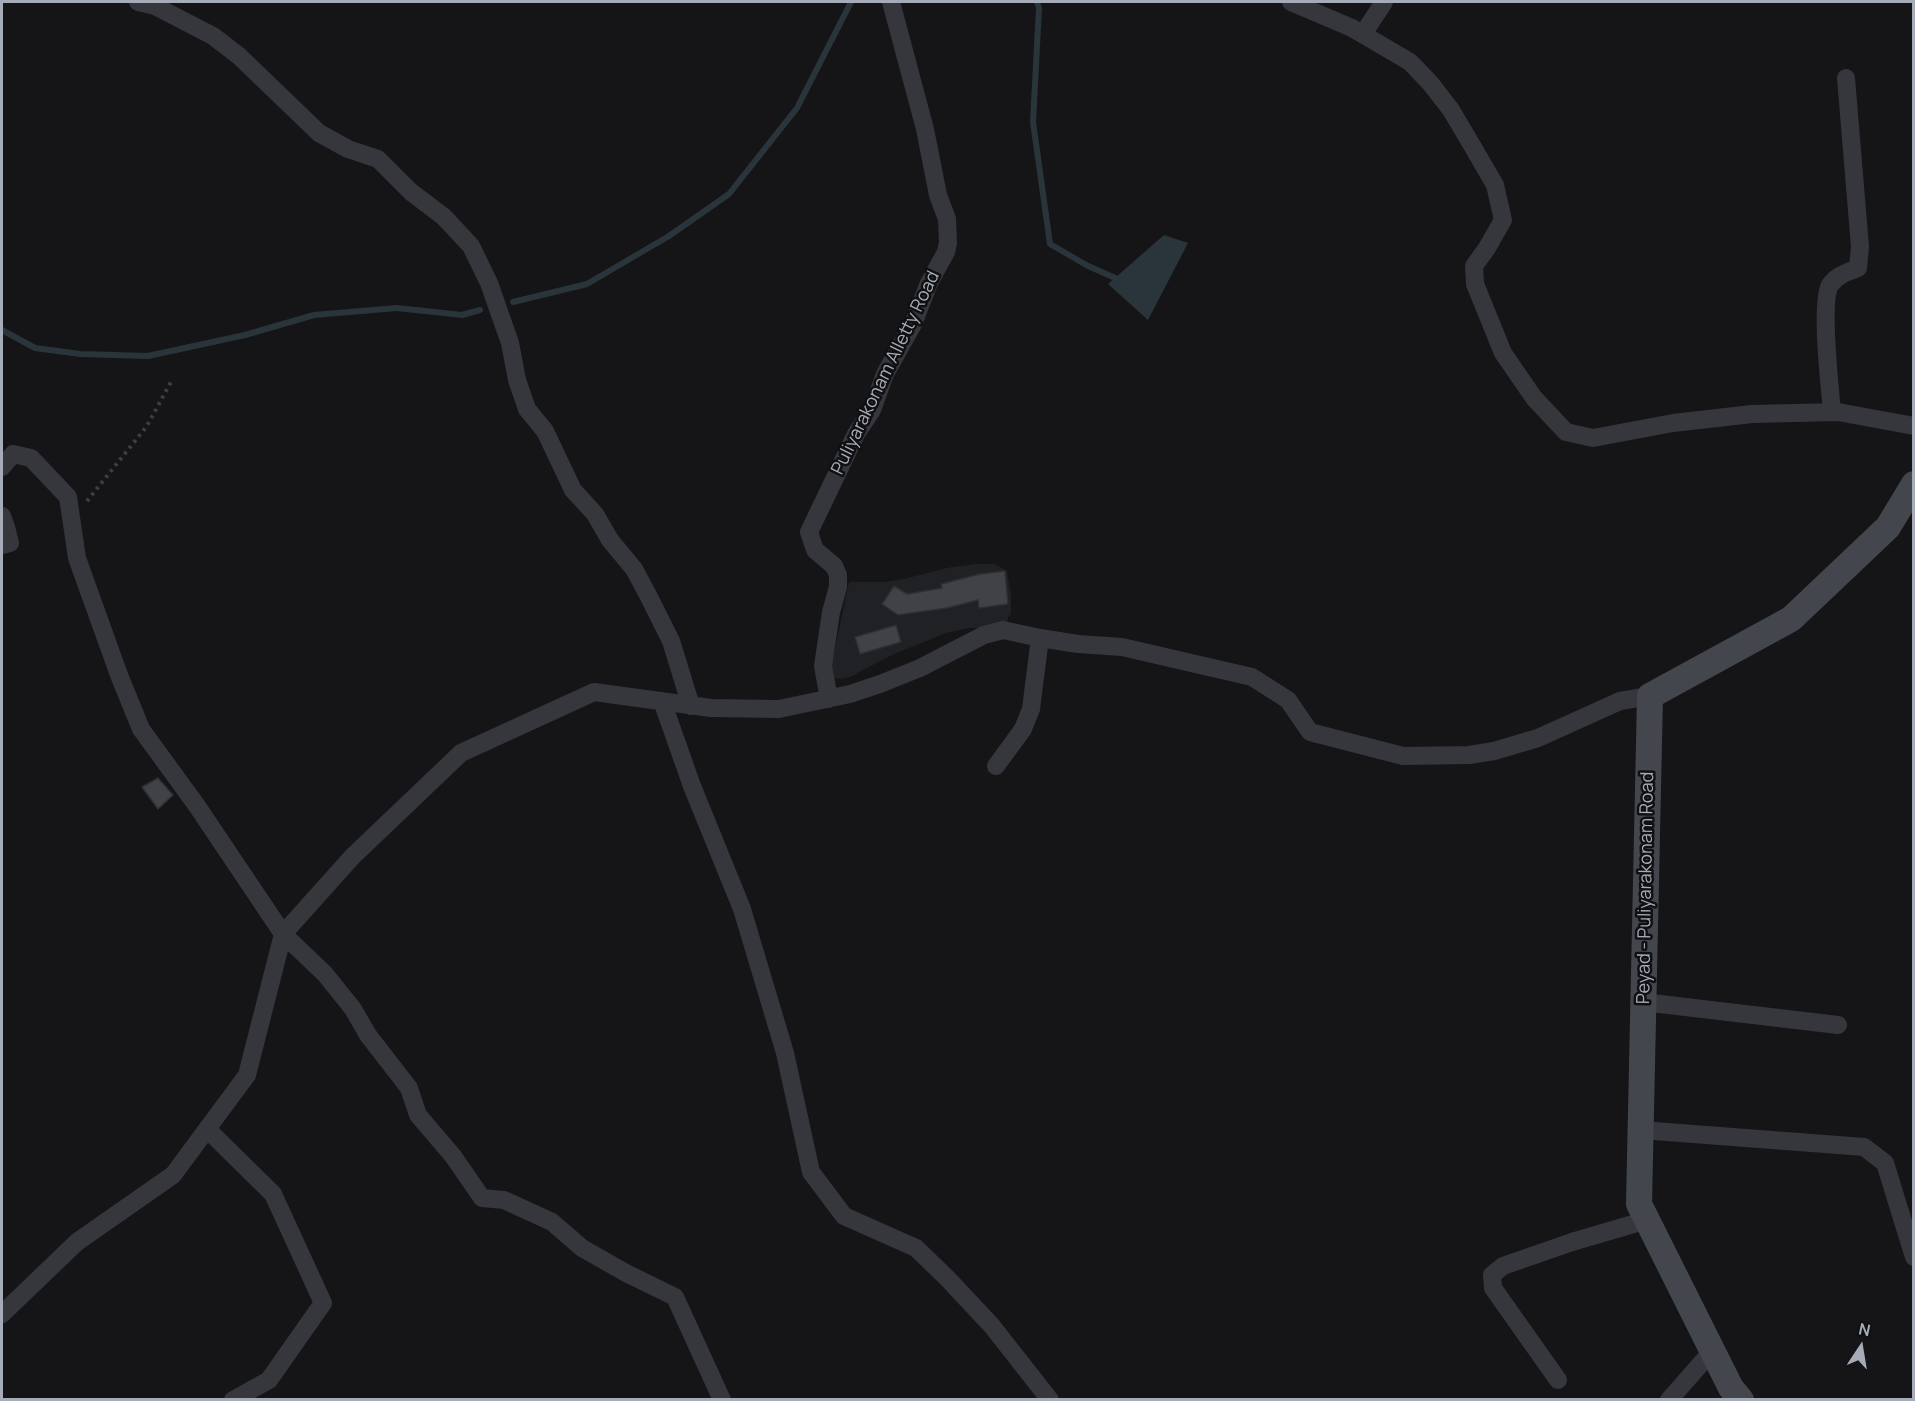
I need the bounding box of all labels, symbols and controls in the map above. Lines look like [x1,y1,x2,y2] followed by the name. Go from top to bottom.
[827,268,945,478] street label: Puliyarakonam Alletty Road
[1633,772,1659,1004] street label: Peyad - Puliyarakonam Road
[1831,1317,1891,1377] north arrow
[1857,1317,1873,1341] text: N

